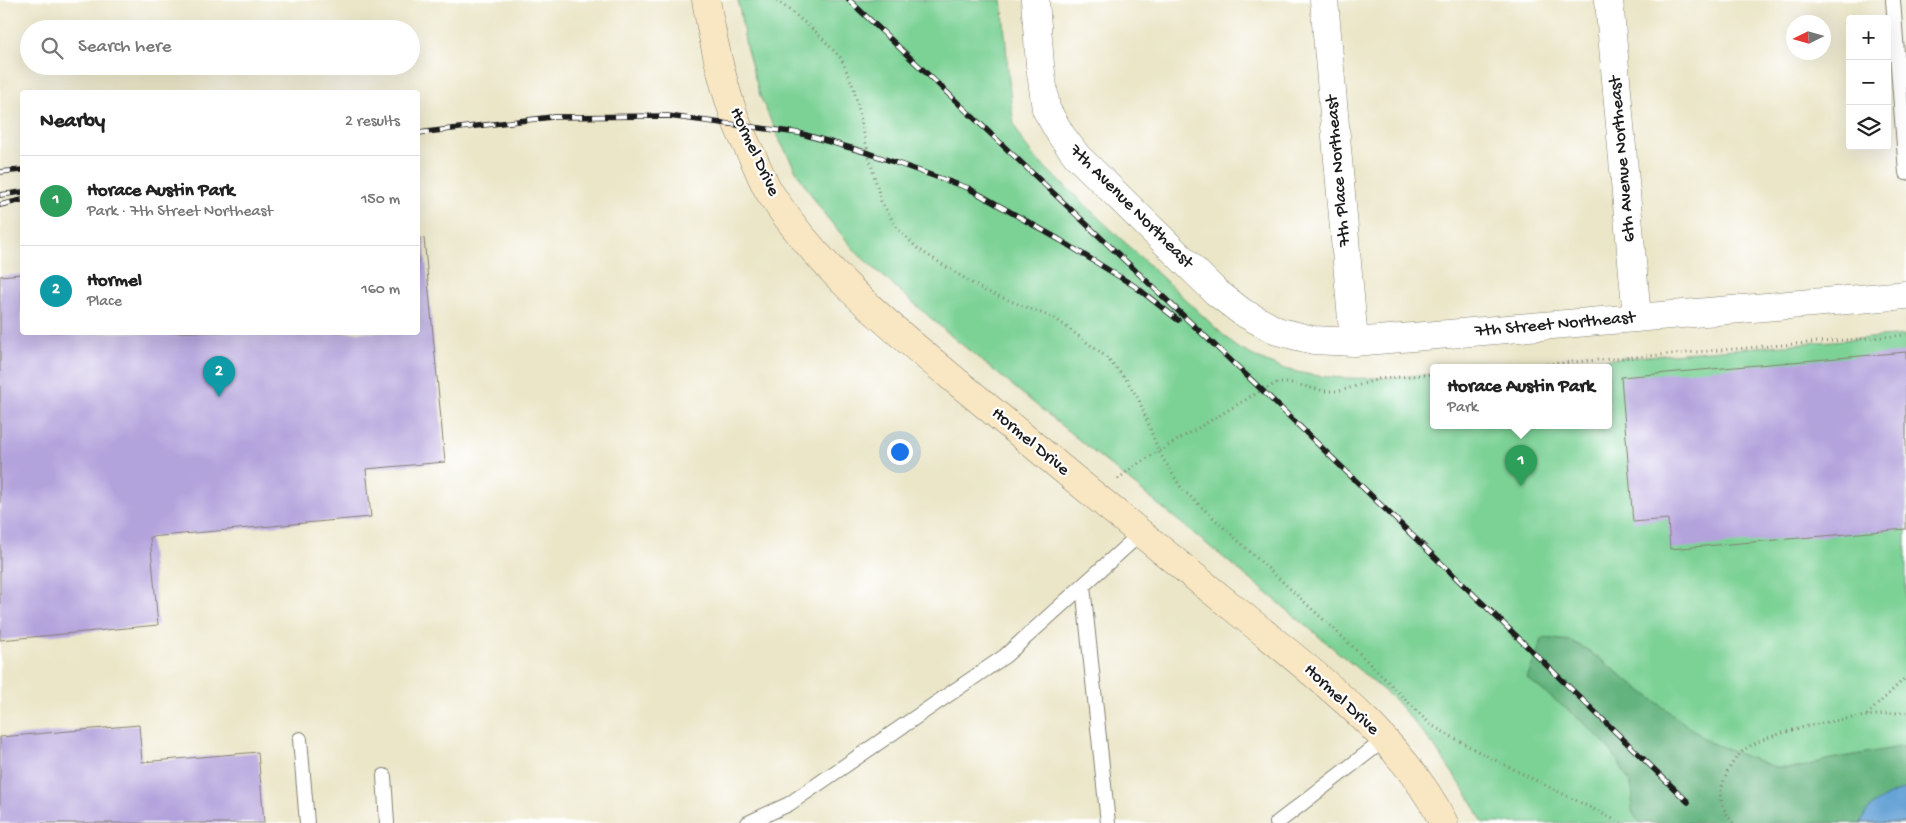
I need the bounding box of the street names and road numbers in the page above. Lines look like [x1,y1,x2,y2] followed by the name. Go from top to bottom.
[1605,73,1641,243] street label: 6th Avenue Northeast
[1322,93,1356,249] street label: 7th Place Northeast
[724,104,784,200] street label: Hormel Drive
[1064,140,1199,275] street label: 7th Avenue Northeast
[1473,307,1638,343] street label: 7th Street Northeast
[987,403,1074,481] street label: Hormel Drive
[1299,660,1384,741] street label: Hormel Drive

